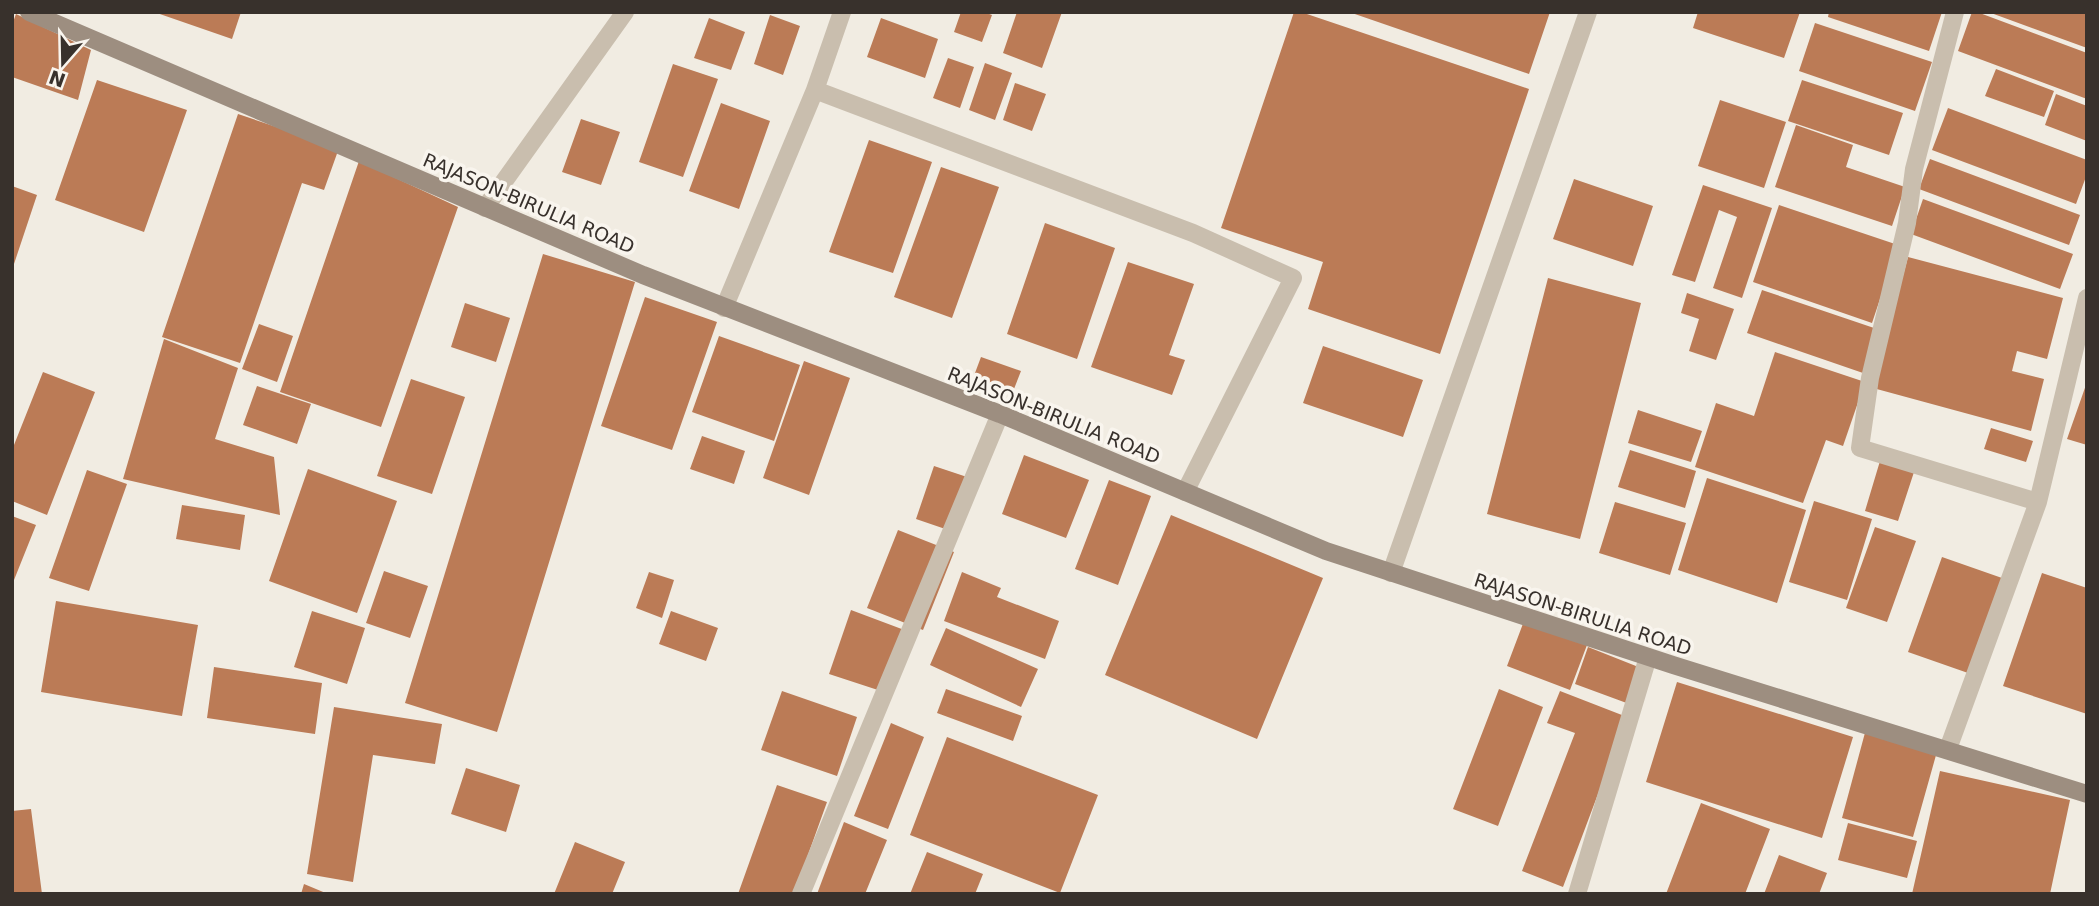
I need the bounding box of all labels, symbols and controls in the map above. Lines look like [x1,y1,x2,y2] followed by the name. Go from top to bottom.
[28,28,98,98] north arrow
[46,66,68,92] text: N
[420,148,638,258] street label: RAJASON-BIRULIA ROAD
[944,362,1164,468] street label: RAJASON-BIRULIA ROAD
[1471,568,1695,660] street label: RAJASON-BIRULIA ROAD

